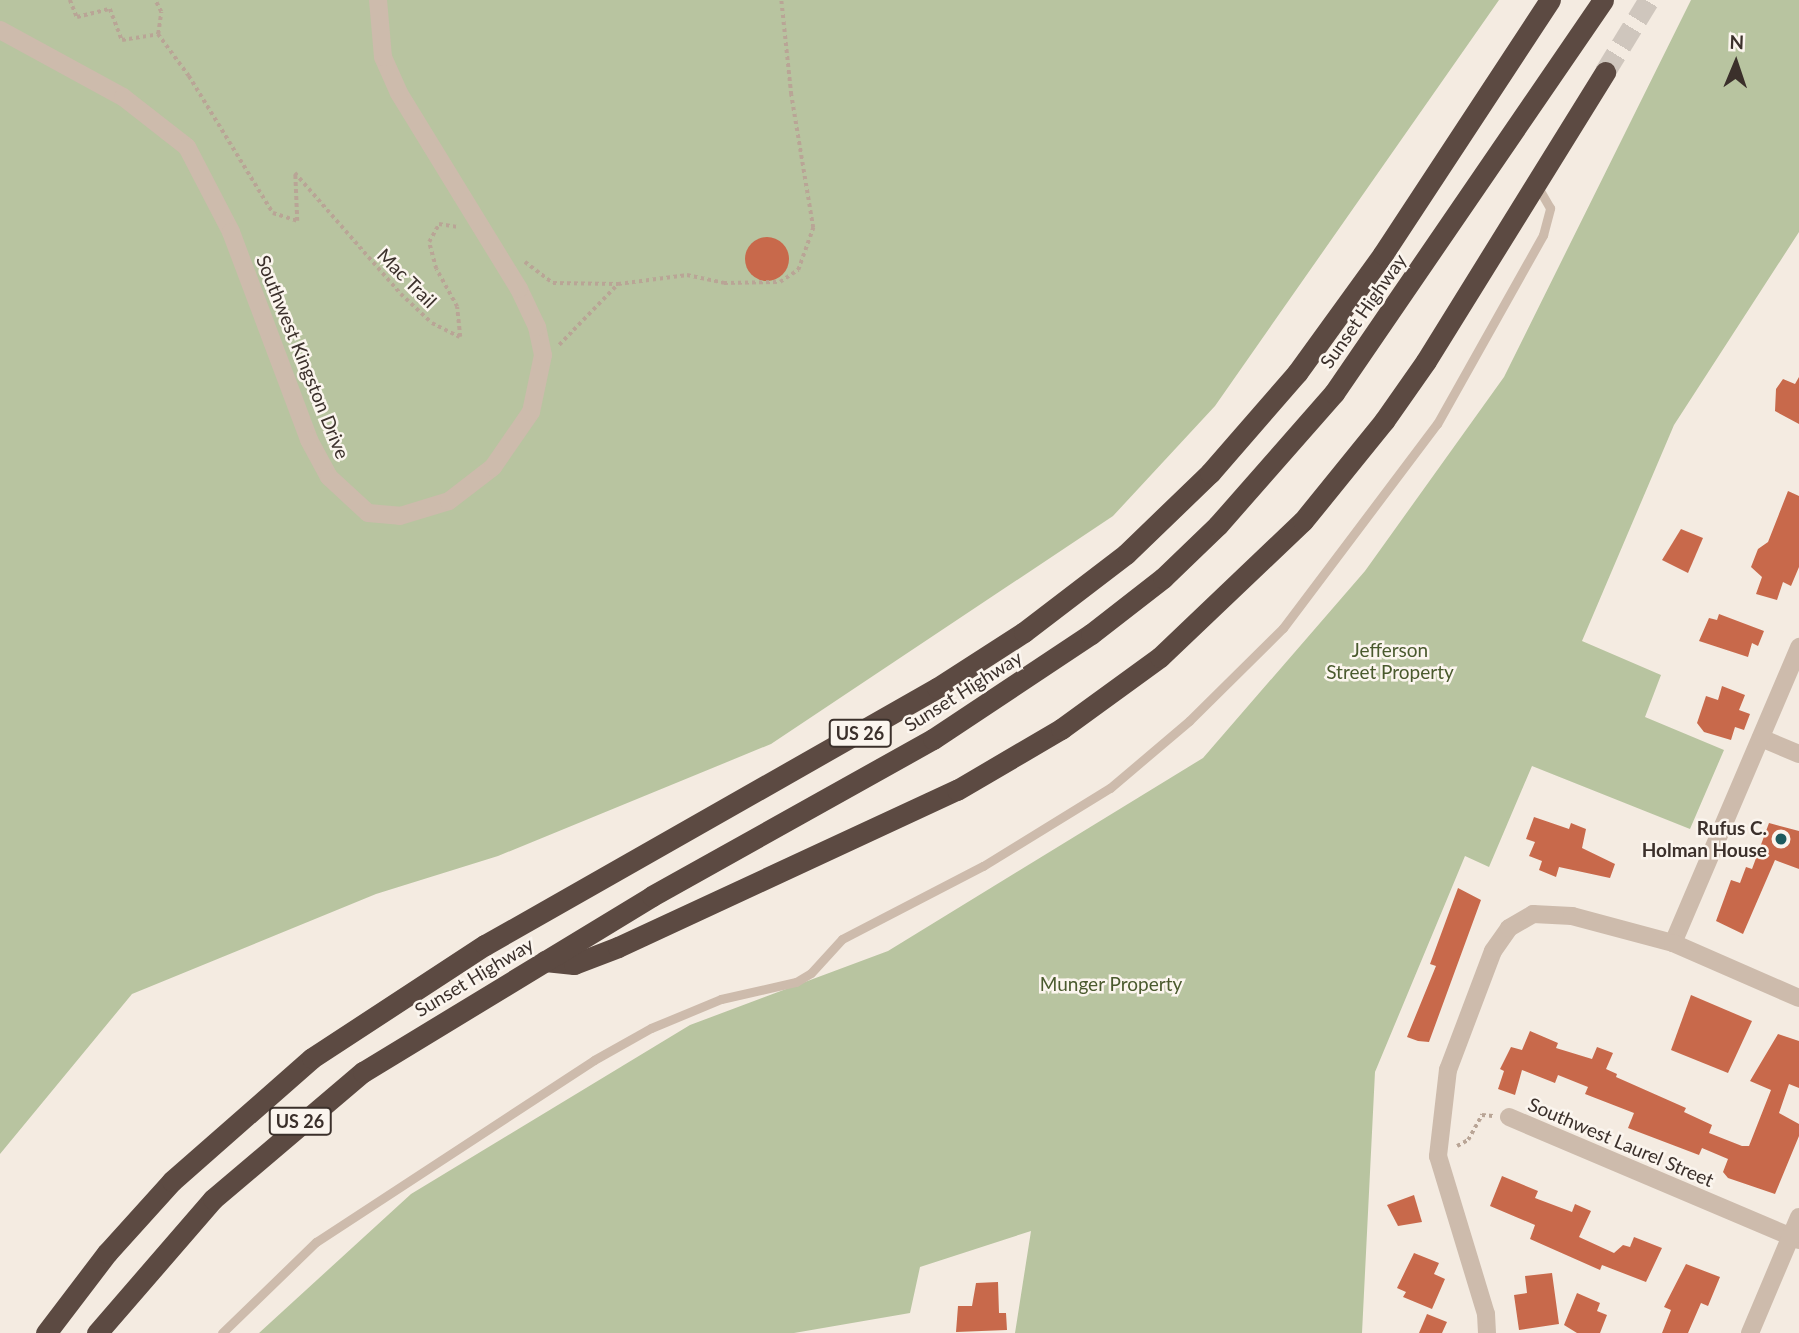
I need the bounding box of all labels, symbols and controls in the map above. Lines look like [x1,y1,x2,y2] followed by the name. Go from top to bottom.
[1701,28,1771,98] north arrow
[1729,30,1744,53] text: N
[372,243,442,313] street label: Mac Trail
[1315,249,1411,373] street label: Sunset Highway
[252,252,354,462] street label: Southwest Kingston Drive
[1326,639,1454,683] park label: Jefferson Street Property
[900,646,1026,736] street label: Sunset Highway
[828,718,892,748] road number: US 26
[1642,817,1767,861] place label: Rufus C. Holman House
[1773,831,1789,847] marker: Rufus C. Holman House
[411,933,537,1021] street label: Sunset Highway
[1040,973,1182,995] park label: Munger Property
[1525,1093,1717,1191] street label: Southwest Laurel Street
[268,1106,332,1136] road number: US 26

